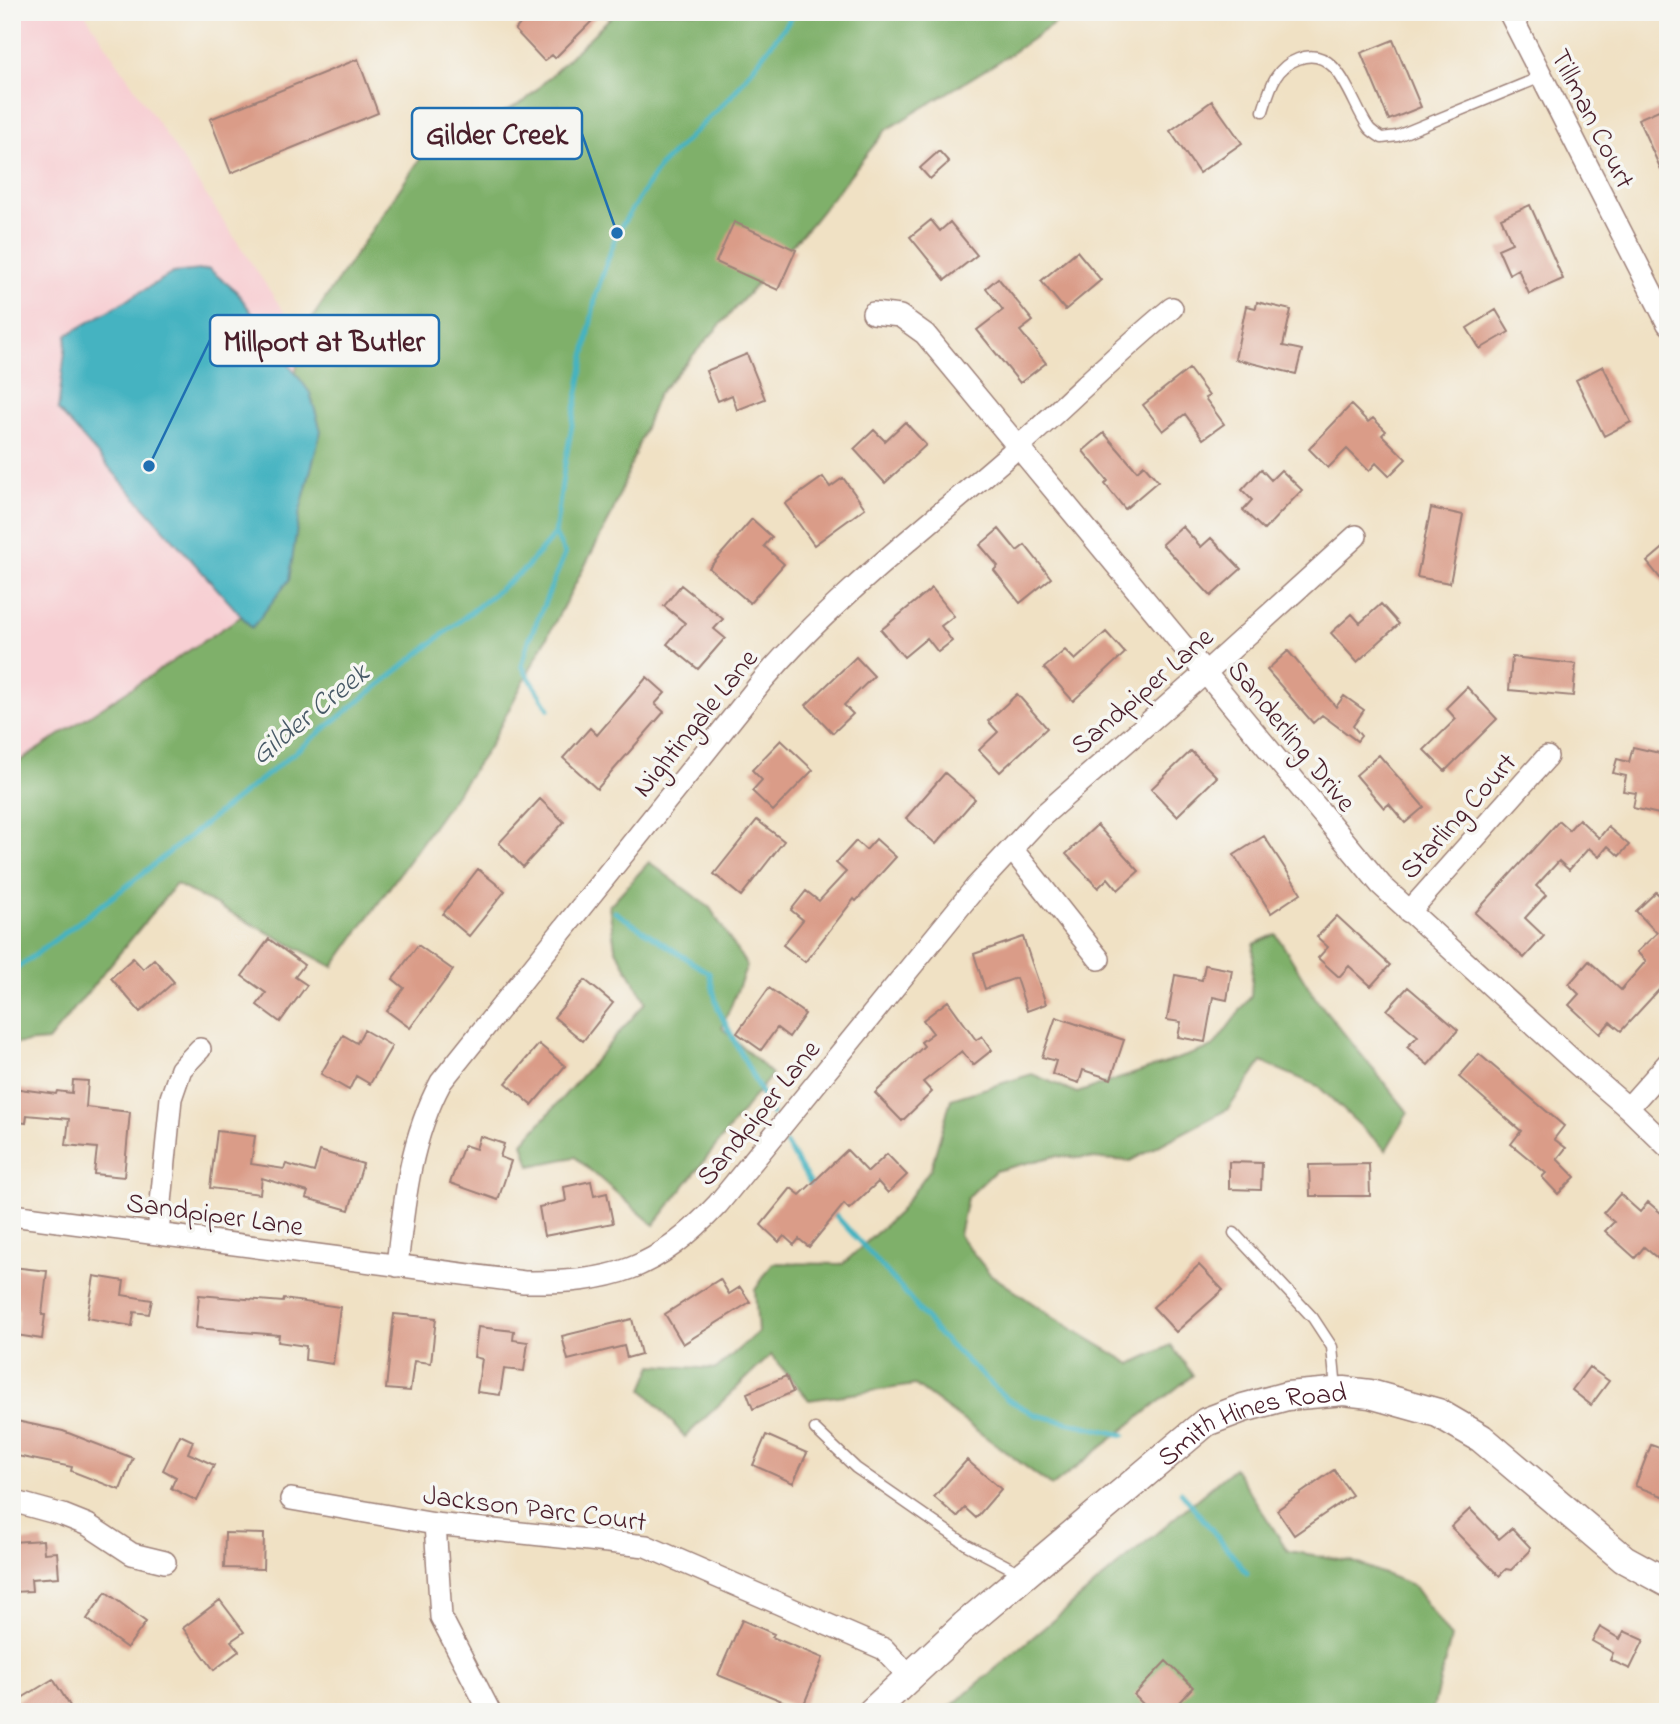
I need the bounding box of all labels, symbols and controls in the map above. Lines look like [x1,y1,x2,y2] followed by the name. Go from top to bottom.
[1538,43,1644,197] street label: Tillman Court
[412,108,582,159] callout: Gilder Creek
[426,115,569,159] text: Gilder Creek
[210,315,439,366] callout: Millport at Butler
[223,322,425,366] text: Millport at Butler
[1063,618,1224,767] street label: Sandpiper Lane
[624,641,770,807] street label: Nightingale Lane
[242,652,381,777] water label: Gilder Creek
[1216,652,1365,823] street label: Sanderling Drive
[1391,745,1528,890] street label: Starling Court
[688,1032,832,1196] street label: Sandpiper Lane
[123,1184,306,1249] street label: Sandpiper Lane
[1149,1374,1349,1479] street label: Smith Hines Road
[420,1476,649,1545] street label: Jackson Parc Court

